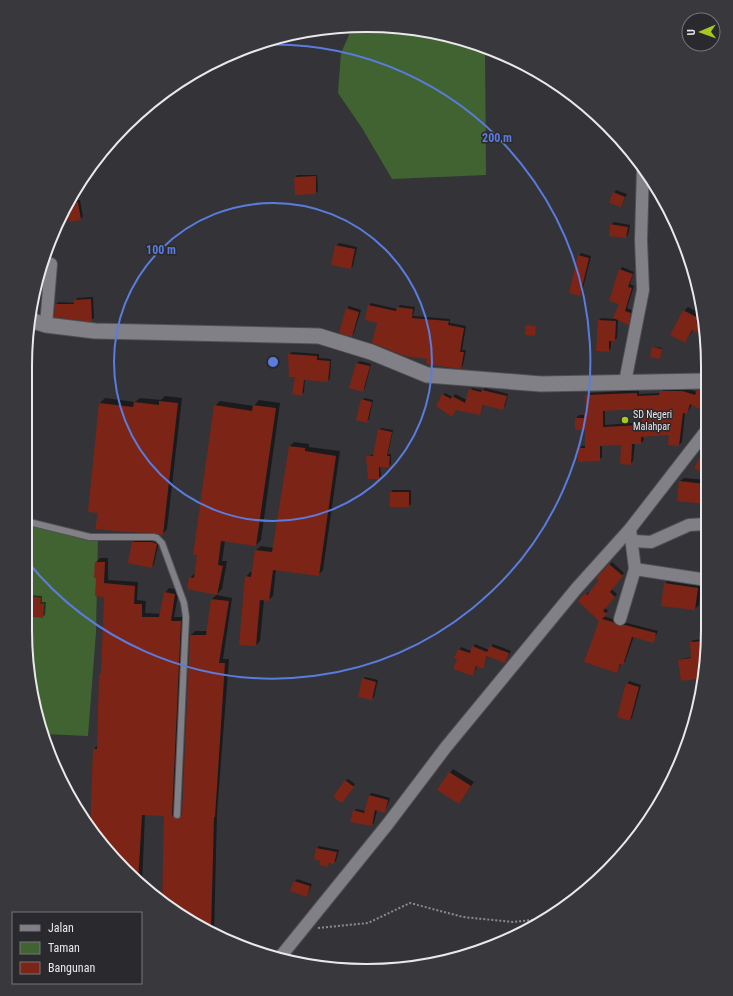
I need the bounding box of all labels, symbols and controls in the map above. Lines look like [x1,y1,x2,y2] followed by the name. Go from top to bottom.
[681,12,721,52] north arrow
[685,29,698,36] text: U
[482,131,512,145] text: 200 m
[146,243,176,257] text: 100 m
[266,355,280,369] centre of rings
[633,409,672,432] place label: SD Negeri Malahpar
[620,415,630,425] marker: SD Negeri Malahpar
[12,912,142,984] legend
[48,921,74,935] text: Jalan
[48,941,80,955] text: Taman
[48,961,95,975] text: Bangunan

